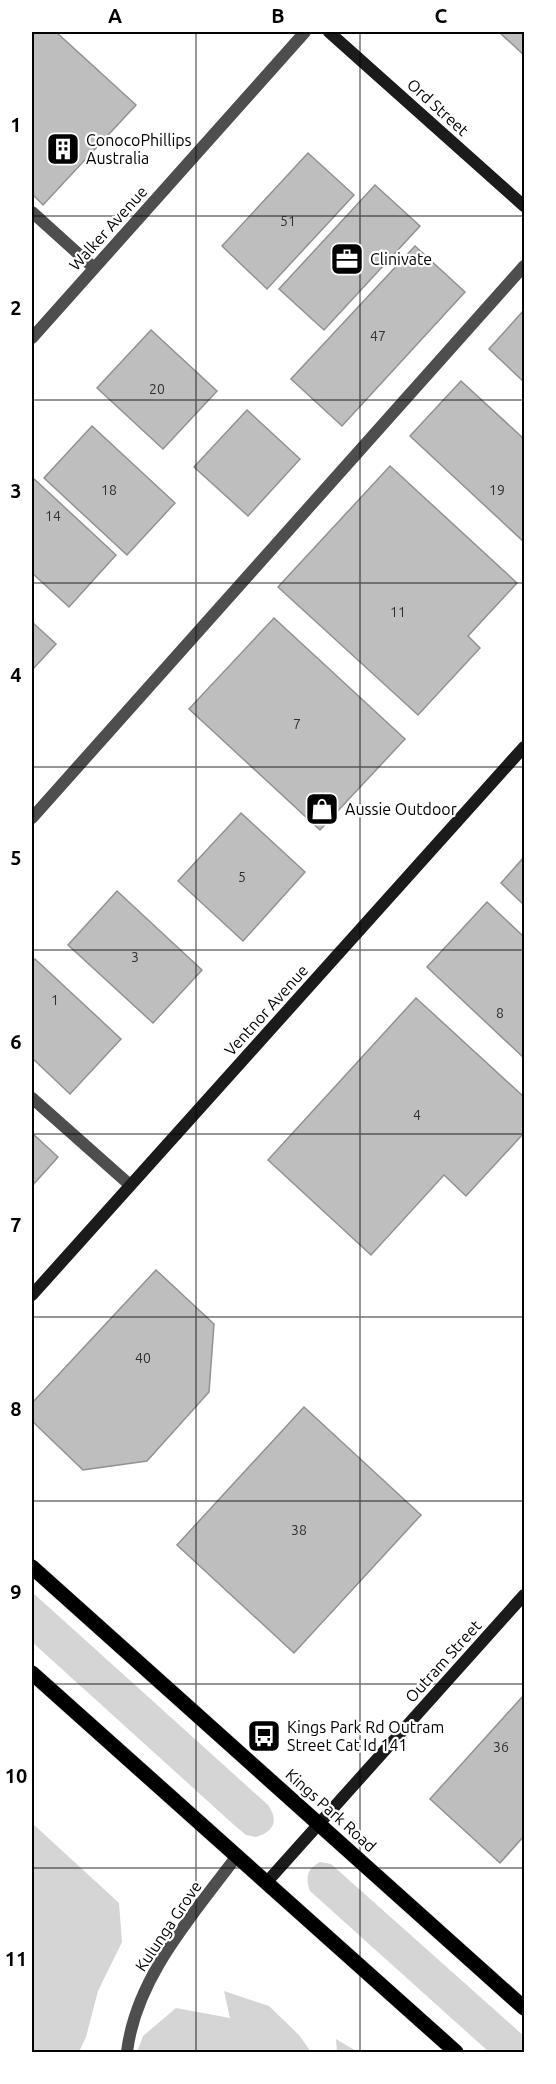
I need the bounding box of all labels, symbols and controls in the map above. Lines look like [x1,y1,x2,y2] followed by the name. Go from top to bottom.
[108,4,122,27] text: A
[271,4,285,27] text: B
[435,4,448,27] text: C
[404,75,473,140] street label: Ord Street
[10,113,22,136] text: 1
[45,131,81,167] building icon: ConocoPhillips Australia
[86,131,192,167] place label: ConocoPhillips Australia
[65,182,151,274] street label: Walker Avenue
[280,213,296,229] house number: 51
[329,241,365,277] office icon: Clinivate
[370,250,432,268] place label: Clinivate
[10,296,22,319] text: 2
[370,328,386,344] house number: 47
[149,381,165,397] house number: 20
[10,479,22,502] text: 3
[101,482,117,498] house number: 18
[489,482,505,498] house number: 19
[45,508,61,524] house number: 14
[390,604,406,620] house number: 11
[10,663,22,686] text: 4
[293,716,301,732] house number: 7
[304,791,340,827] shop icon: Aussie Outdoor
[345,800,457,818] place label: Aussie Outdoor
[10,846,22,869] text: 5
[238,869,246,885] house number: 5
[131,949,139,965] house number: 3
[221,961,311,1059] street label: Ventnor Avenue
[51,992,59,1008] house number: 1
[496,1005,504,1021] house number: 8
[10,1030,22,1053] text: 6
[413,1107,421,1123] house number: 4
[10,1213,22,1236] text: 7
[135,1350,151,1366] house number: 40
[10,1397,22,1420] text: 8
[291,1522,307,1538] house number: 38
[10,1580,22,1603] text: 9
[401,1616,485,1706] street label: Outram Street
[246,1718,282,1754] bus stop icon: Kings Park Rd Outram Street Cat Id 141
[287,1718,444,1754] place label: Kings Park Rd Outram Street Cat Id 141
[493,1739,509,1755] house number: 36
[5,1764,27,1787] text: 10
[282,1765,380,1855] street label: Kings Park Road
[131,1877,205,1975] street label: Kulunga Grove
[5,1947,27,1970] text: 11

